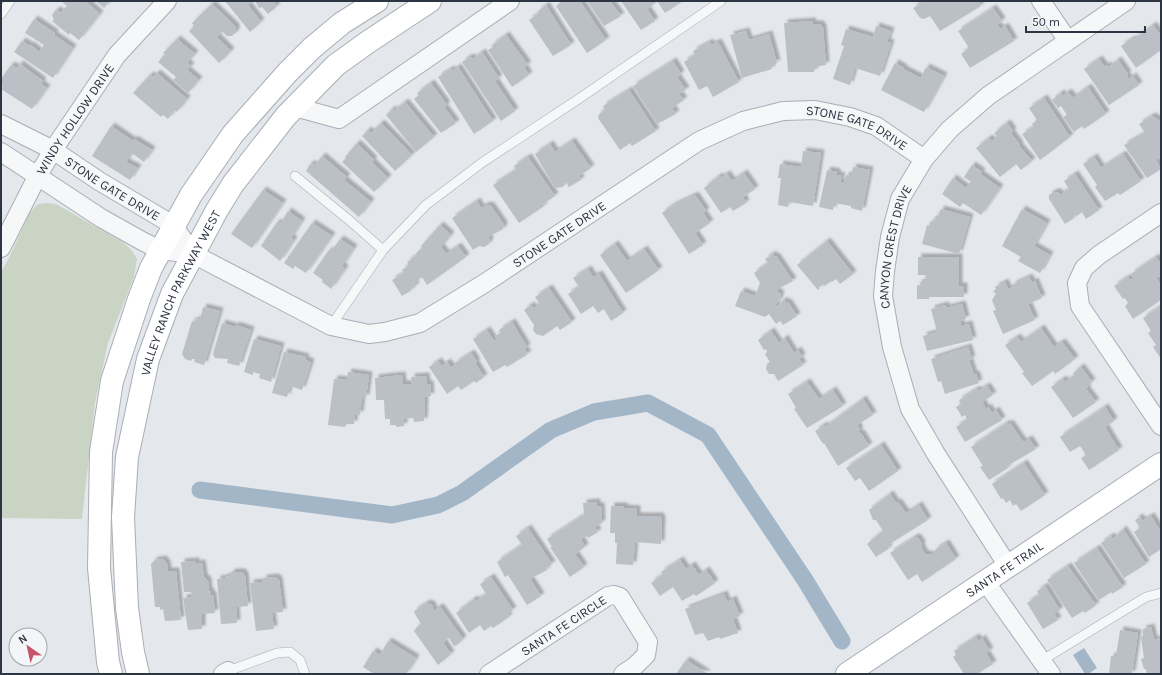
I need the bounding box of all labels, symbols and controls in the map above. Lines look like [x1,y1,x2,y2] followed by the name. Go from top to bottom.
[1026,8,1145,34] scale bar
[1032,15,1060,29] text: 50 m
[33,61,117,177] street label: WINDY HOLLOW DRIVE
[806,103,910,153] street label: STONE GATE DRIVE
[62,153,163,224] street label: STONE GATE DRIVE
[876,182,915,310] street label: CANYON CREST DRIVE
[510,198,609,271] street label: STONE GATE DRIVE
[138,207,224,377] street label: VALLEY RANCH PARKWAY WEST
[963,538,1046,601] street label: SANTA FE TRAIL
[518,592,609,659] street label: SANTA FE CIRCLE
[8,627,48,667] north arrow
[16,632,30,647] text: N

